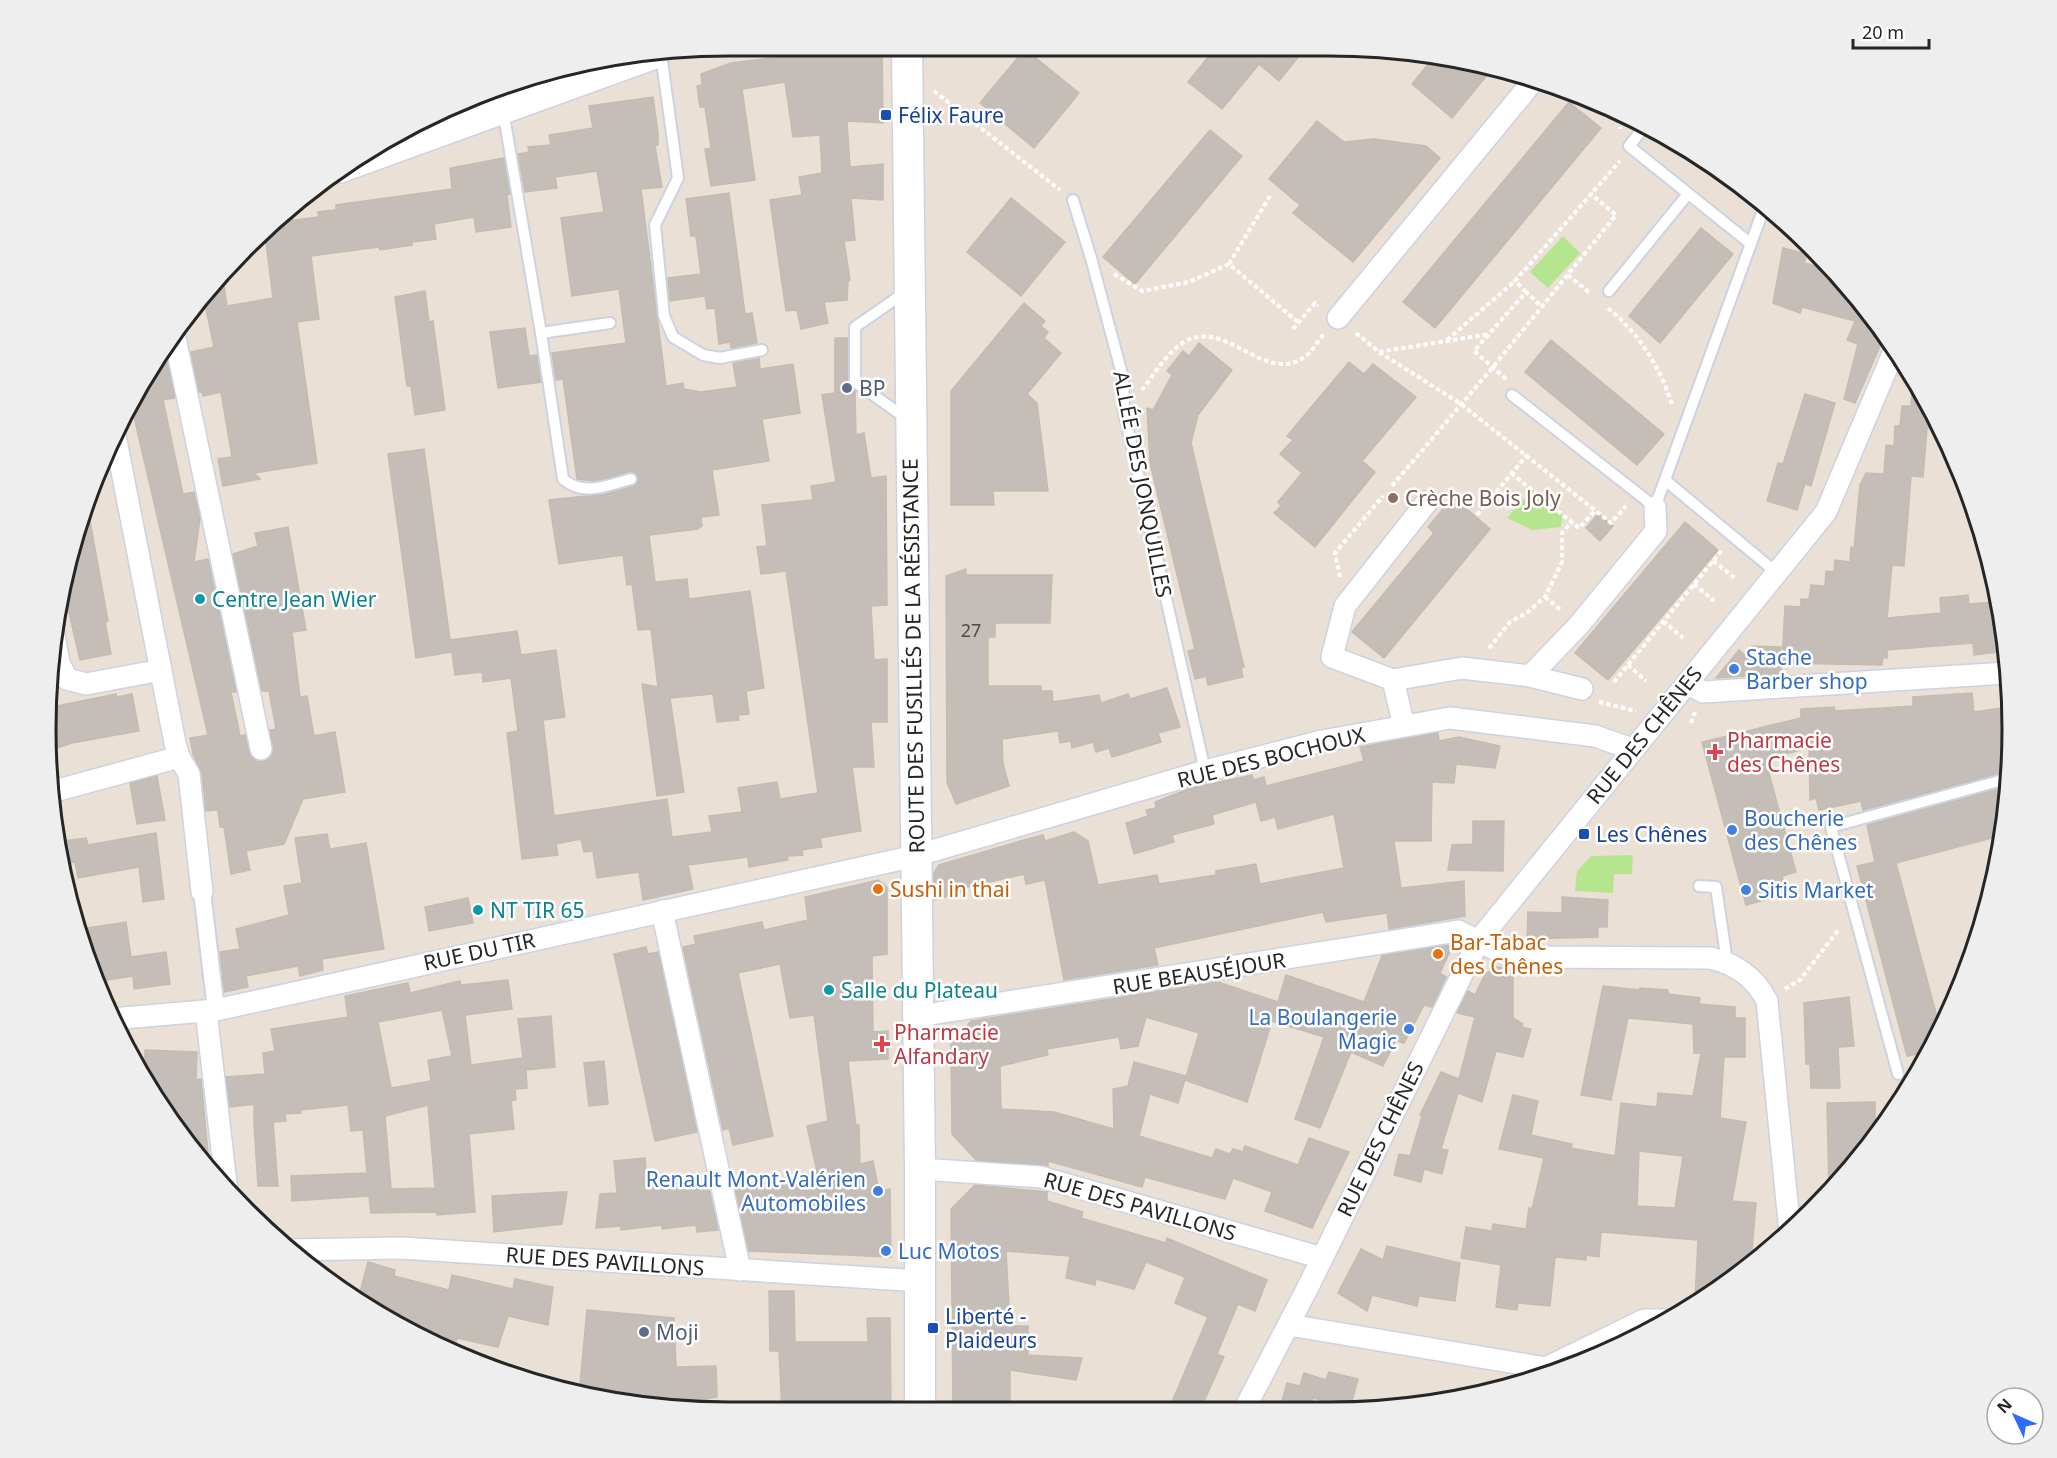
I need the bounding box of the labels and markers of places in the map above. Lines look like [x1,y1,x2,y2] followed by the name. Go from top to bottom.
[898,101,1004,129] place label: Félix Faure
[879,108,893,122] marker: Félix Faure
[859,374,885,402] place label: BP
[840,381,854,395] marker: BP
[1405,484,1561,512] place label: Crèche Bois Joly
[1386,491,1400,505] marker: Crèche Bois Joly
[212,585,377,613] place label: Centre Jean Wier
[193,592,207,606] marker: Centre Jean Wier
[1746,643,1868,695] place label: Stache Barber shop
[1727,662,1741,676] marker: Stache Barber shop
[1727,726,1840,778] place label: Pharmacie des Chênes
[1708,745,1722,759] marker: Pharmacie des Chênes
[1744,804,1857,856] place label: Boucherie des Chênes
[1596,820,1707,848] place label: Les Chênes
[1725,823,1739,837] marker: Boucherie des Chênes
[1577,827,1591,841] marker: Les Chênes
[890,875,1010,903] place label: Sushi in thai
[1758,876,1874,904] place label: Sitis Market
[871,882,885,896] marker: Sushi in thai
[1739,883,1753,897] marker: Sitis Market
[490,896,584,924] place label: NT TIR 65
[471,903,485,917] marker: NT TIR 65
[1450,928,1563,980] place label: Bar-Tabac des Chênes
[1431,947,1445,961] marker: Bar-Tabac des Chênes
[841,976,998,1004] place label: Salle du Plateau
[822,983,836,997] marker: Salle du Plateau
[1249,1003,1397,1055] place label: La Boulangerie Magic
[894,1018,999,1070] place label: Pharmacie Alfandary
[1402,1022,1416,1036] marker: La Boulangerie Magic
[875,1037,889,1051] marker: Pharmacie Alfandary
[646,1165,866,1217] place label: Renault Mont-Valérien Automobiles
[871,1184,885,1198] marker: Renault Mont-Valérien Automobiles
[898,1237,1000,1265] place label: Luc Motos
[879,1244,893,1258] marker: Luc Motos
[945,1302,1037,1354] place label: Liberté - Plaideurs
[656,1318,699,1346] place label: Moji
[926,1321,940,1335] marker: Liberté - Plaideurs
[637,1325,651,1339] marker: Moji

